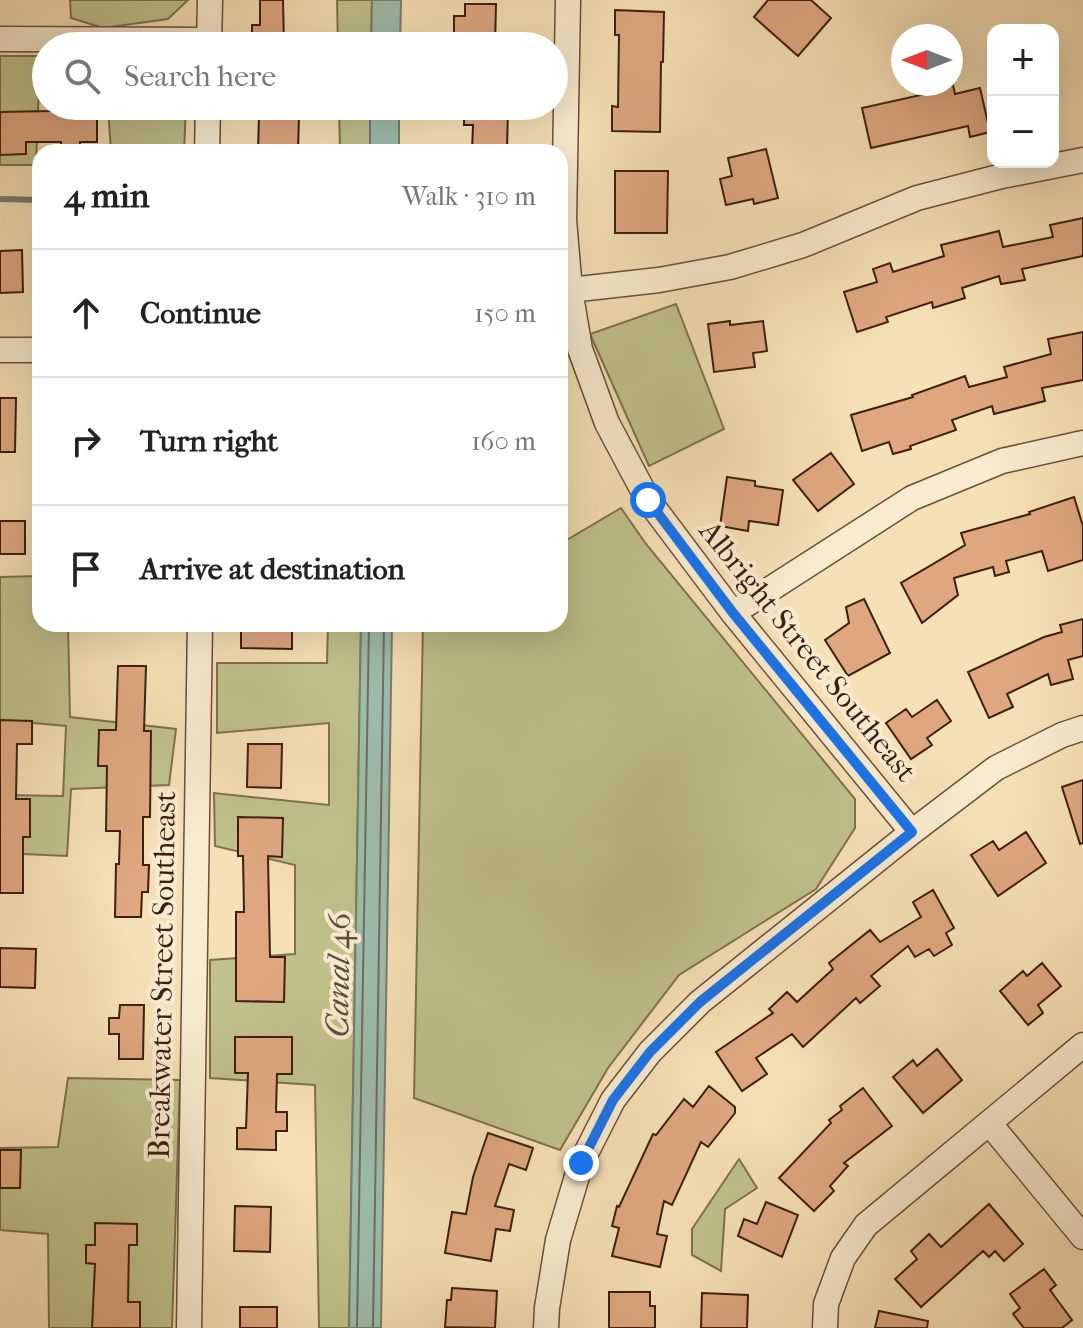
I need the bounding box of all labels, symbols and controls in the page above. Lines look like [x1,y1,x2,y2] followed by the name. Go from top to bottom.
[891,24,963,96] north arrow
[987,24,1059,168] map controls
[987,24,1059,96] button: +
[32,32,568,120] search box
[60,54,104,98] icon: search
[124,59,276,94] text: Search here
[987,96,1059,168] button: −
[64,176,149,216] text: 4 min
[402,181,536,212] text: Walk · 310 m
[64,291,108,335] icon: ahead
[140,296,261,331] text: Continue
[474,298,536,329] text: 150 m
[64,419,108,463] icon: right
[140,424,278,459] text: Turn right
[471,426,536,457] text: 160 m
[630,482,666,518] route start
[691,513,924,789] street label: Albright Street Southeast
[64,547,108,591] icon: arrive
[140,552,405,587] text: Arrive at destination
[142,791,183,1159] street label: Breakwater Street Southeast
[319,912,358,1038] water label: Canal 46
[563,1145,599,1181] route end

